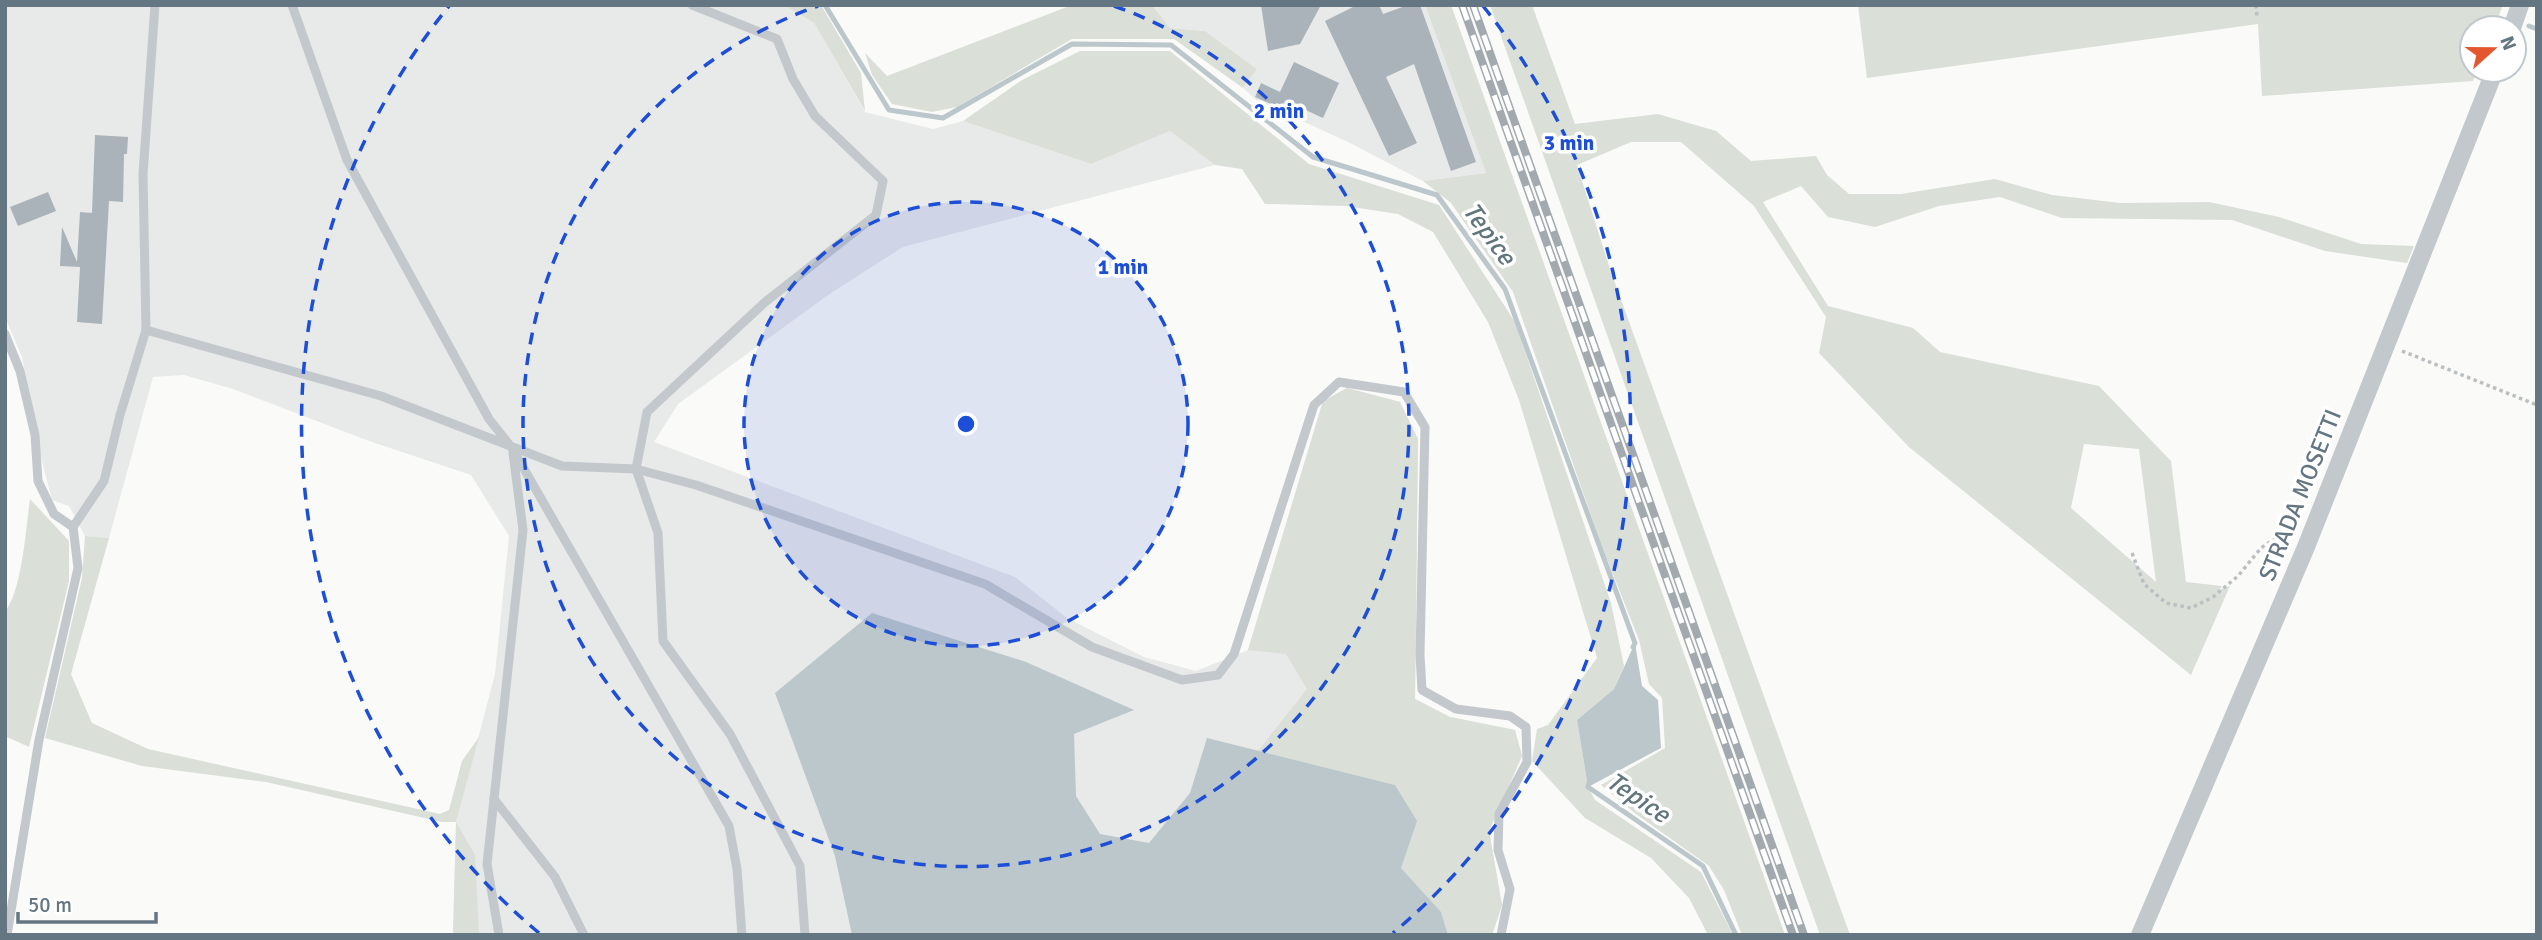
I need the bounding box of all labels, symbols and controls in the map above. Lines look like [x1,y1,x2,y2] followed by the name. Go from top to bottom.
[2458,14,2528,84] north arrow
[2494,33,2522,54] text: N
[1254,98,1304,124] text: 2 min
[1544,130,1594,156] text: 3 min
[1456,196,1524,273] water label: Tepice
[1098,254,1148,280] text: 1 min
[2252,405,2348,585] street label: STRADA MOSETTI
[954,412,978,436] centre of rings
[1600,765,1677,832] water label: Tepice
[18,880,156,924] scale bar
[28,892,72,918] text: 50 m

